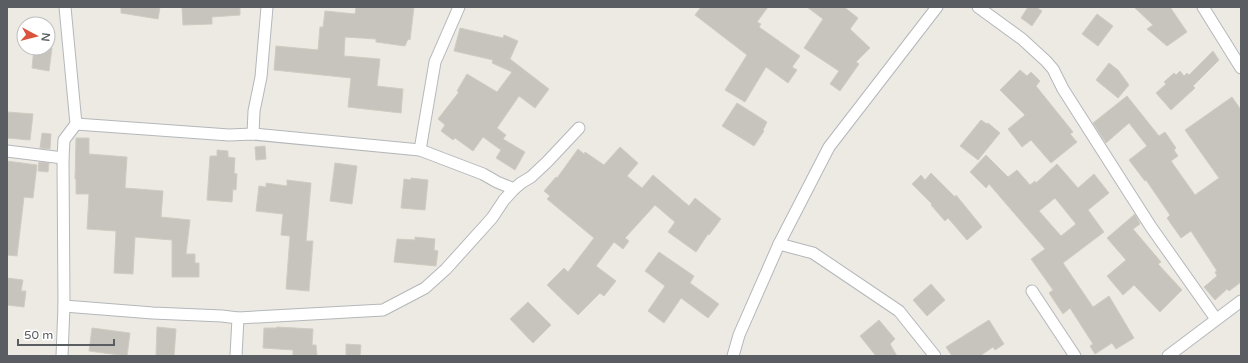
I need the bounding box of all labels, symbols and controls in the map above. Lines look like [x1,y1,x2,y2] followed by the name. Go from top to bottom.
[16,16,56,56] north arrow
[38,32,52,42] text: N
[18,321,114,347] scale bar
[24,328,53,342] text: 50 m

